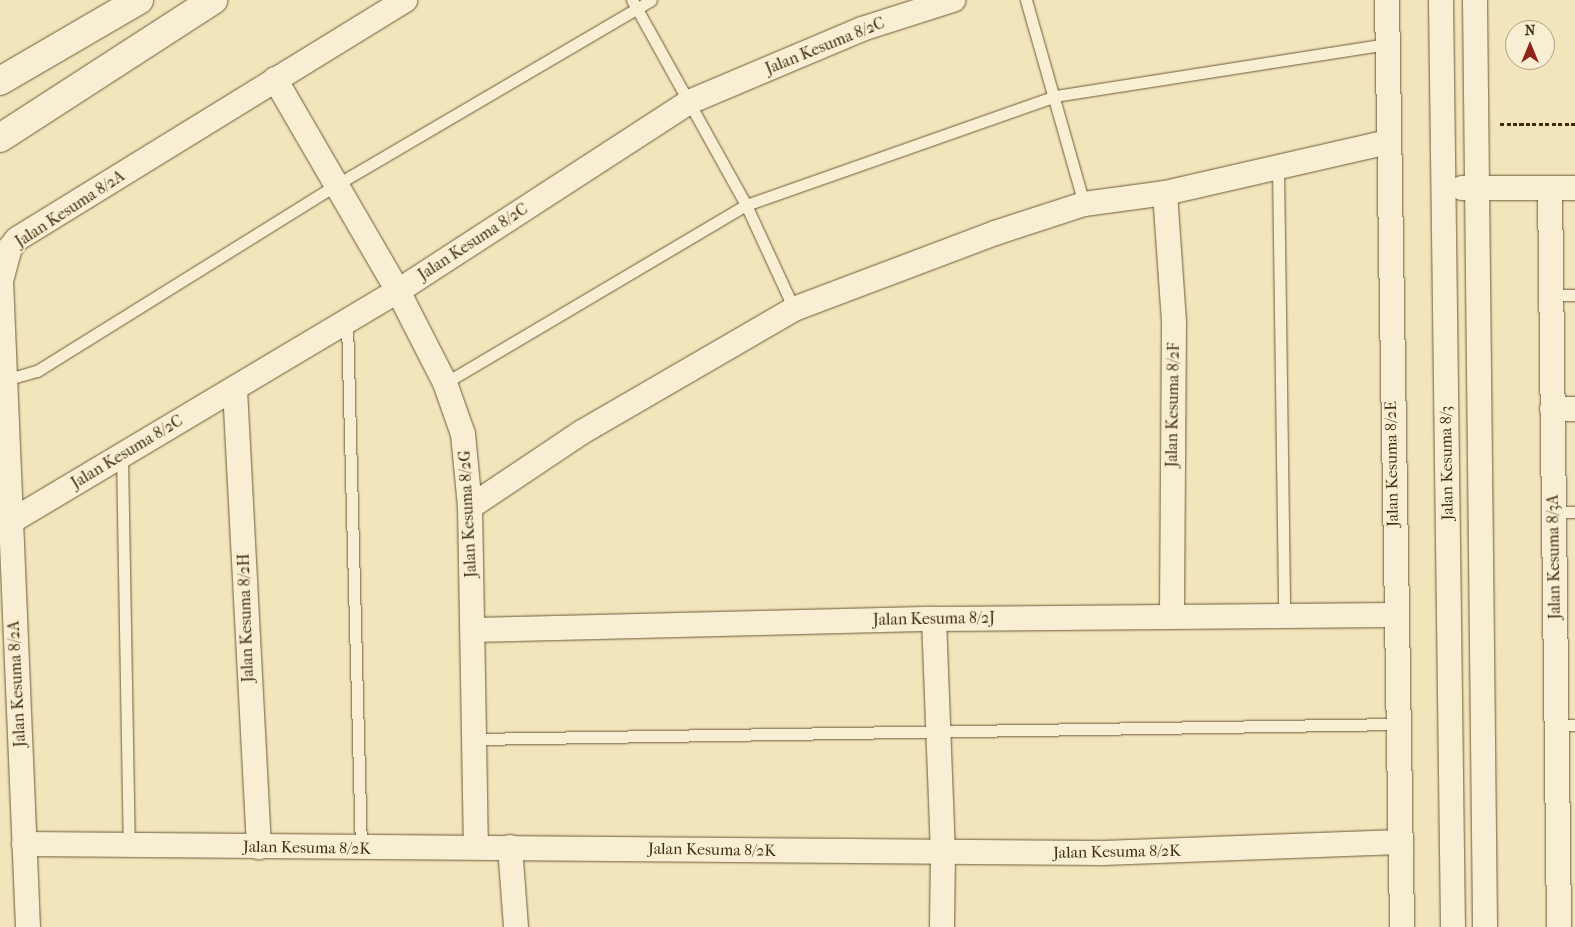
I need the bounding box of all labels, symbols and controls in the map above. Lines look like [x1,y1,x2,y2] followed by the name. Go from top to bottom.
[763,13,887,79] street label: Jalan Kesuma 8/2C
[1505,20,1555,70] north arrow
[1525,22,1535,39] text: N
[12,166,128,252] street label: Jalan Kesuma 8/2A
[415,199,531,285] street label: Jalan Kesuma 8/2C
[1162,342,1184,468] street label: Jalan Kesuma 8/2F
[1381,401,1403,527] street label: Jalan Kesuma 8/2E
[1436,406,1458,520] street label: Jalan Kesuma 8/3
[68,411,186,493] street label: Jalan Kesuma 8/2C
[455,450,481,578] street label: Jalan Kesuma 8/2G
[1543,494,1565,620] street label: Jalan Kesuma 8/3A
[234,553,258,683] street label: Jalan Kesuma 8/2H
[873,608,995,630] street label: Jalan Kesuma 8/2J
[4,620,30,748] street label: Jalan Kesuma 8/2A
[243,837,371,859] street label: Jalan Kesuma 8/2K
[648,839,776,861] street label: Jalan Kesuma 8/2K
[1053,841,1181,863] street label: Jalan Kesuma 8/2K

